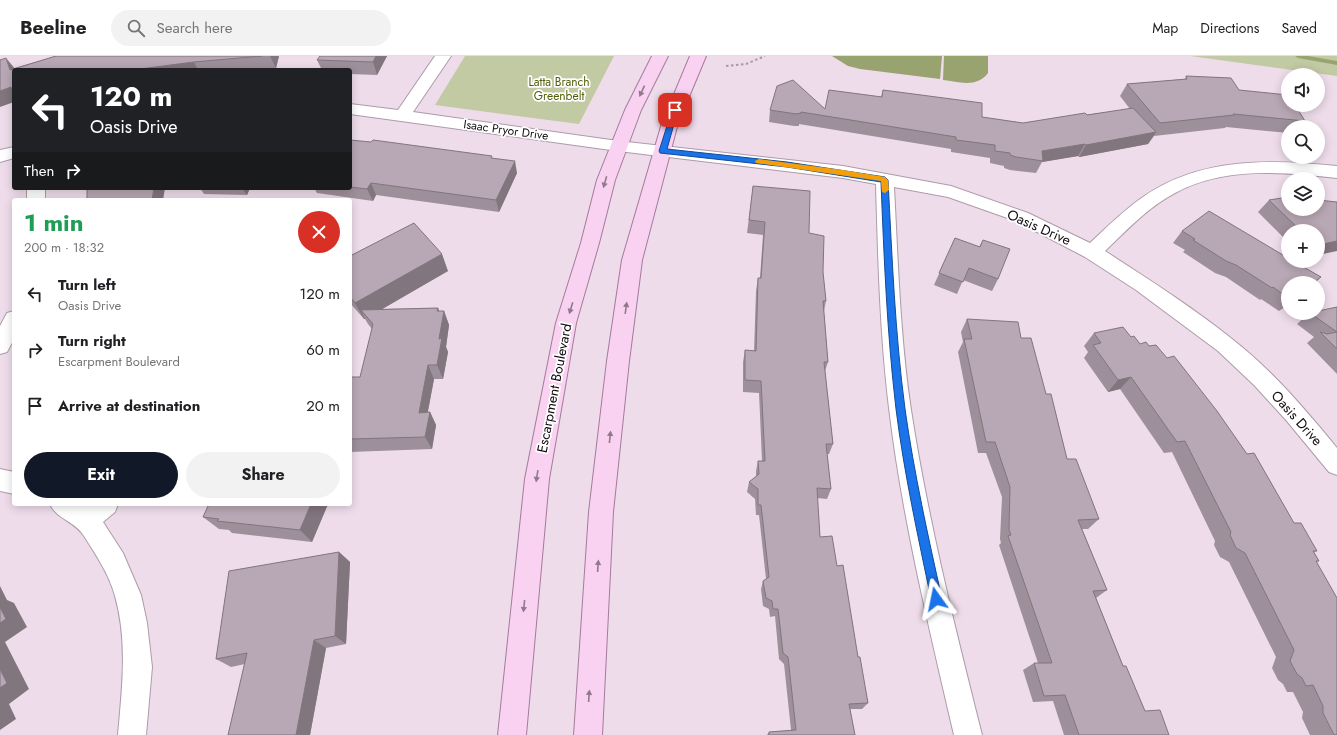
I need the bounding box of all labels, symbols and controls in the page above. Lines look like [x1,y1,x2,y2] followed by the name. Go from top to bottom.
[111,10,391,46] search box
[20,14,87,41] text: Beeline
[125,17,147,39] icon: search
[157,17,232,39] text: Search here
[1152,18,1178,38] text: Map
[1200,18,1260,38] text: Directions
[1282,18,1317,38] text: Saved
[1281,68,1325,320] map controls
[1281,68,1325,112] button: sound
[528,73,590,105] park label: Latta Branch Greenbelt
[90,76,173,117] text: 120 m
[24,84,76,136] icon: left
[639,85,645,96] one-way arrow
[658,93,692,127] pin
[664,99,686,121] icon: arrive
[90,114,177,140] text: Oasis Drive
[462,115,550,145] street label: Isaac Pryor Drive
[1281,120,1325,164] button: search
[24,160,54,182] text: Then
[62,160,84,182] icon: right
[1281,172,1325,216] button: layers
[602,176,608,189] one-way arrow
[1004,204,1074,250] street label: Oasis Drive
[24,205,84,240] text: 1 min
[298,211,340,253] button: close
[1281,224,1325,268] button: +
[24,238,104,257] text: 200 m · 18:32
[58,274,116,296] text: Turn left
[1281,276,1325,320] button: −
[24,283,46,305] icon: left
[300,283,340,305] text: 120 m
[58,296,121,315] text: Oasis Drive
[568,302,574,314] one-way arrow
[623,302,629,314] one-way arrow
[532,322,576,454] street label: Escarpment Boulevard
[58,330,126,352] text: Turn right
[24,339,46,361] icon: right
[306,339,340,361] text: 60 m
[58,352,180,371] text: Escarpment Boulevard
[1267,386,1327,450] street label: Oasis Drive
[24,395,46,417] icon: arrive
[58,395,200,417] text: Arrive at destination
[306,395,340,417] text: 20 m
[606,431,613,443] one-way arrow
[24,452,178,498] button: Exit
[186,452,340,498] button: Share
[534,470,540,482] one-way arrow
[594,560,601,572] one-way arrow
[915,578,957,620] position arrow
[521,600,528,612] one-way arrow
[586,689,592,702] one-way arrow

